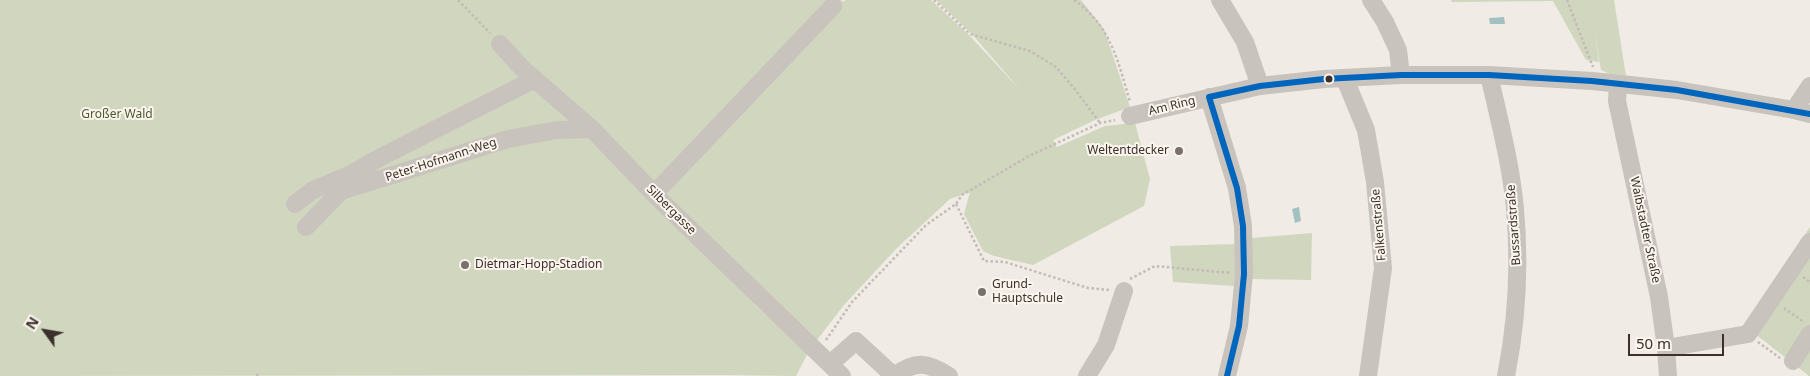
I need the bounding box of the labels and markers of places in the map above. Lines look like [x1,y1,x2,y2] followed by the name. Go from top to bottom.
[1324,74,1334,84] unlabelled marker
[1087,144,1169,158] place label: Weltentdecker
[1173,145,1185,157] marker: Weltentdecker
[475,258,602,272] place label: Dietmar-Hopp-Stadion
[459,259,471,271] marker: Dietmar-Hopp-Stadion
[992,278,1063,306] place label: Grund- Hauptschule
[976,286,988,298] marker: Grund- Hauptschule

